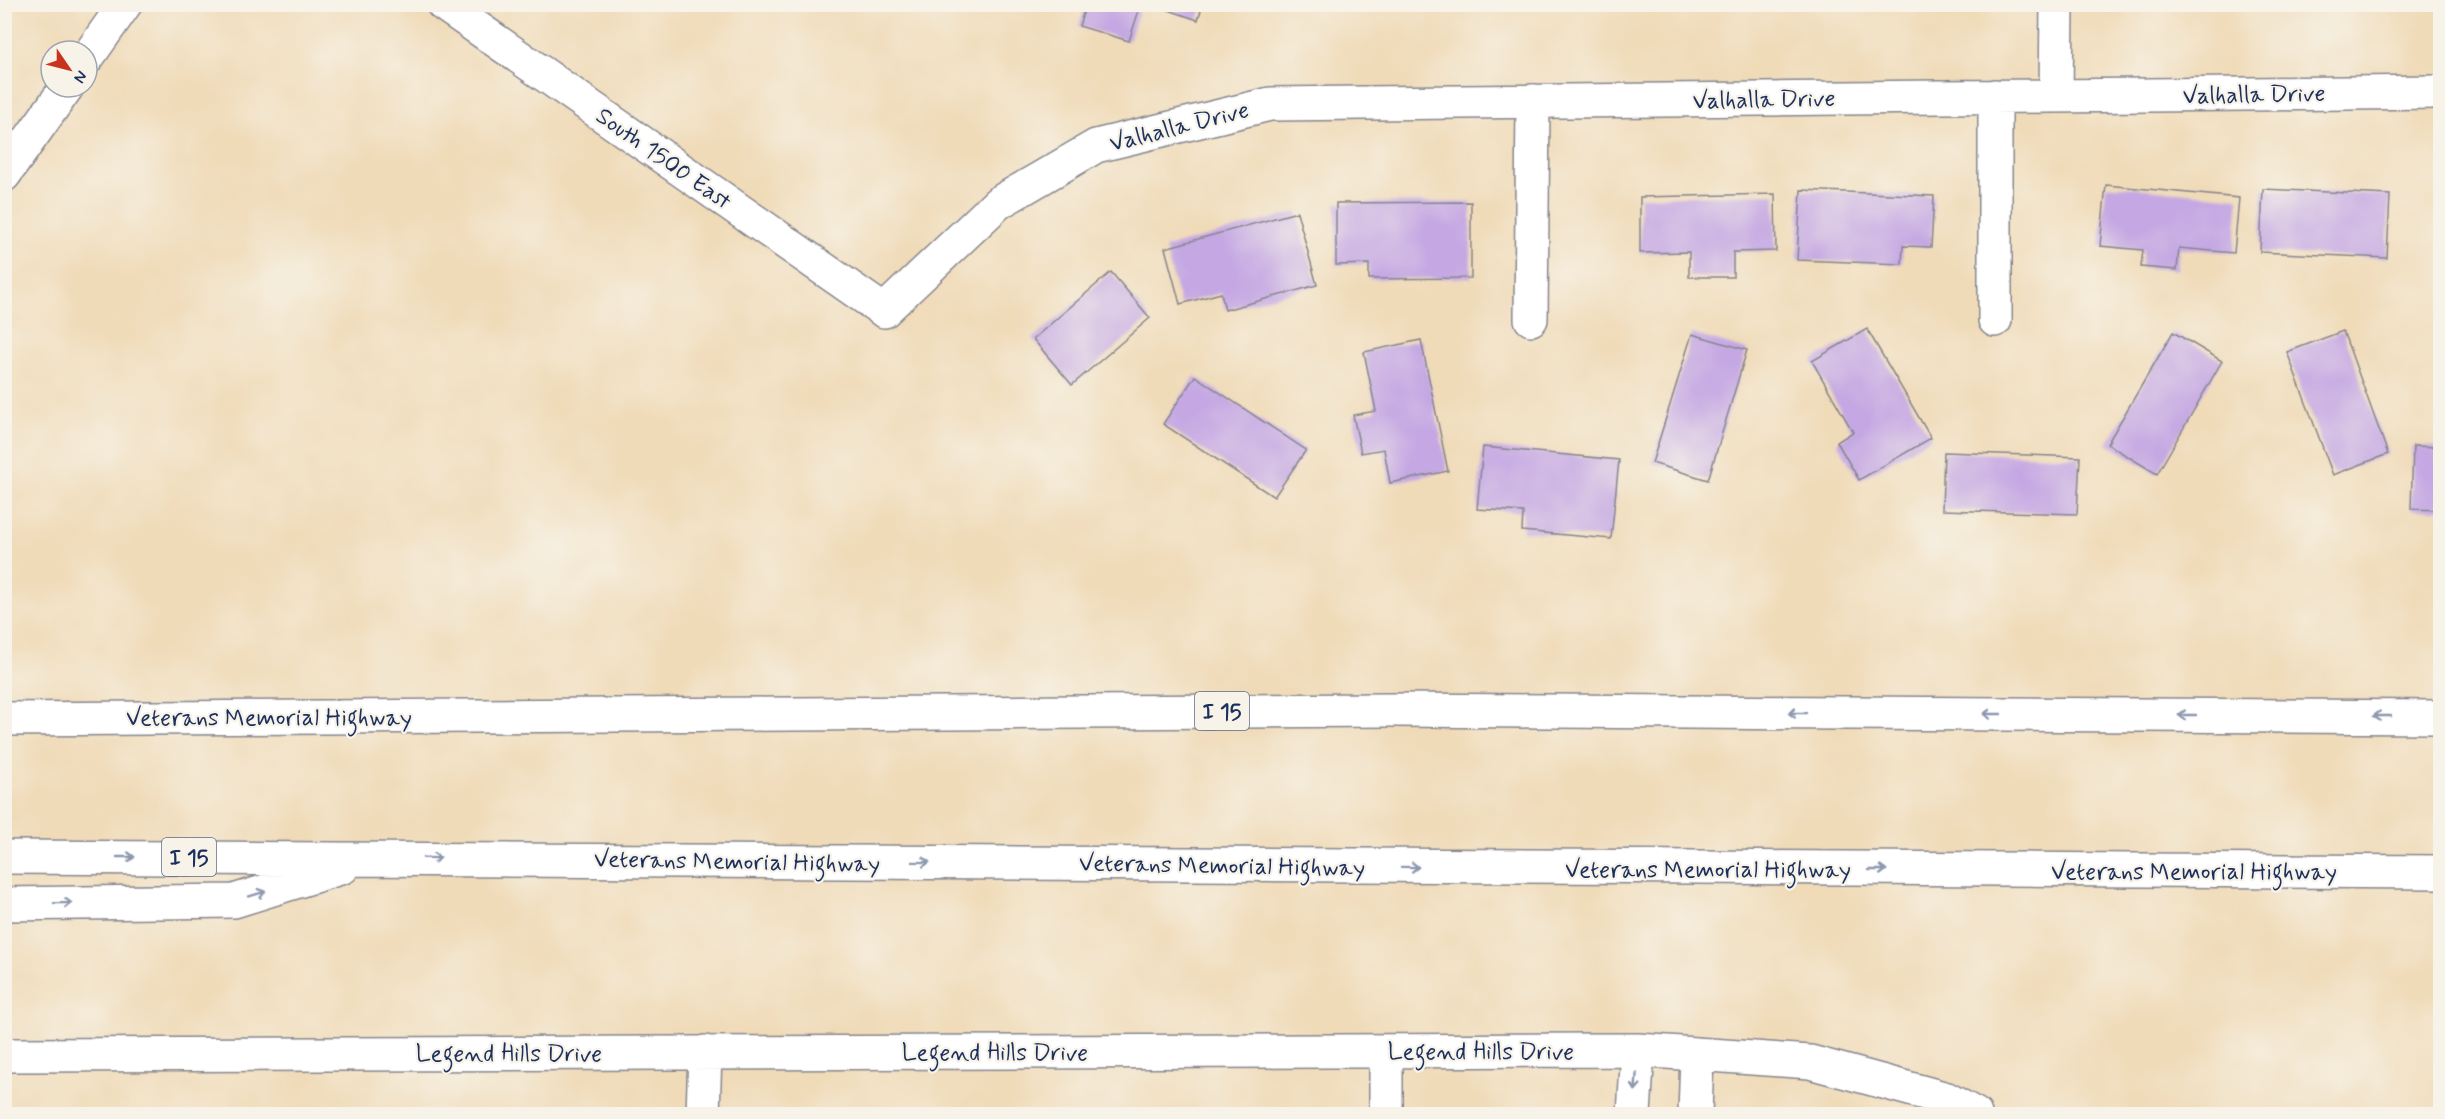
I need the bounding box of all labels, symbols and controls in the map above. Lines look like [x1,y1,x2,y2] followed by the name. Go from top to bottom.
[39,39,99,99] north arrow
[68,66,92,87] text: N
[2182,79,2326,112] street label: Valhalla Drive
[1692,84,1836,117] street label: Valhalla Drive
[1106,95,1252,160] street label: Valhalla Drive
[589,101,737,218] street label: South 1500 East
[1195,692,1249,730] road number: I 15
[126,703,412,737] street label: Veterans Memorial Highway
[1788,707,1808,719] one-way arrow
[1983,708,2003,720] one-way arrow
[2178,709,2198,721] one-way arrow
[2373,711,2393,722] one-way arrow
[162,838,216,876] road number: I 15
[594,845,880,883] street label: Veterans Memorial Highway
[1079,849,1365,887] street label: Veterans Memorial Highway
[115,851,135,863] one-way arrow
[422,852,442,864] one-way arrow
[1565,855,1851,889] street label: Veterans Memorial Highway
[911,856,931,868] one-way arrow
[2051,857,2337,891] street label: Veterans Memorial Highway
[1400,861,1420,872] one-way arrow
[1868,864,1888,876] one-way arrow
[247,887,266,898] one-way arrow
[52,897,72,909] one-way arrow
[1388,1037,1574,1071] street label: Legend Hills Drive
[902,1038,1088,1072] street label: Legend Hills Drive
[416,1039,602,1073] street label: Legend Hills Drive
[1630,1072,1641,1092] one-way arrow

